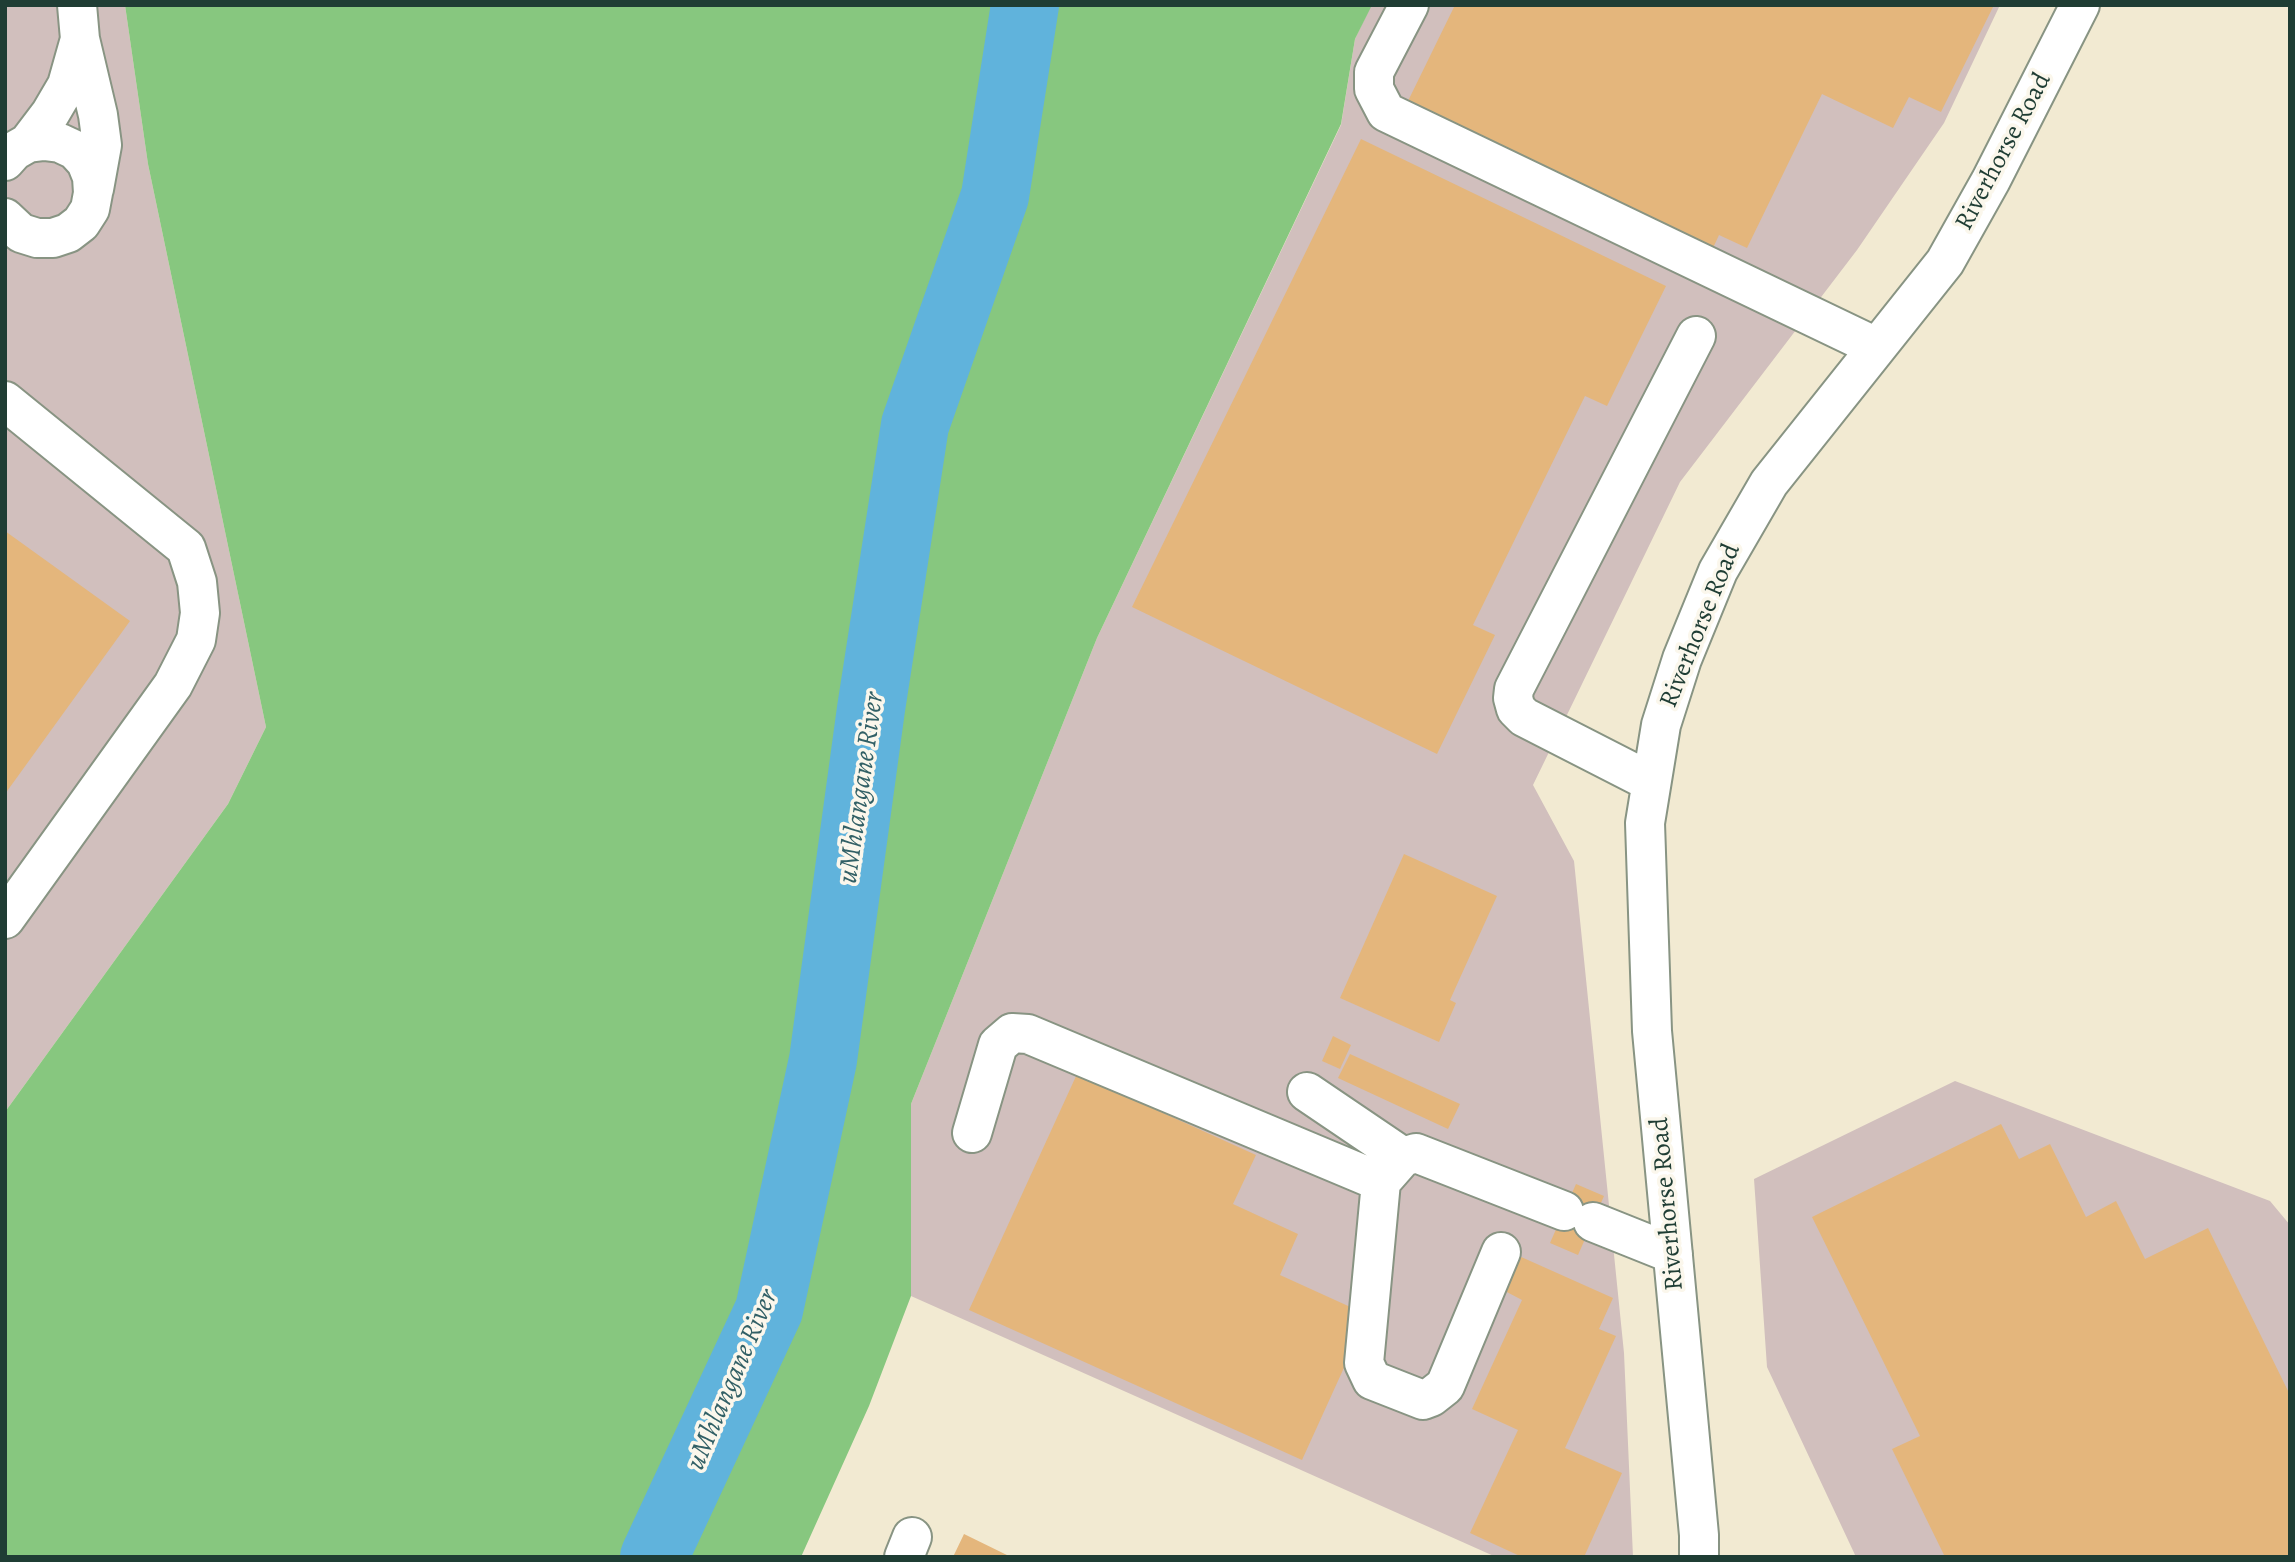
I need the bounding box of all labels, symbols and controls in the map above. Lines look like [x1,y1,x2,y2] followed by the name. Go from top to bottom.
[1949,68,2059,236] street label: Riverhorse Road
[1654,540,1748,712] street label: Riverhorse Road
[832,690,892,886] water label: uMhlangane River
[1645,1116,1691,1292] street label: Riverhorse Road
[680,1285,786,1475] water label: uMhlangane River

